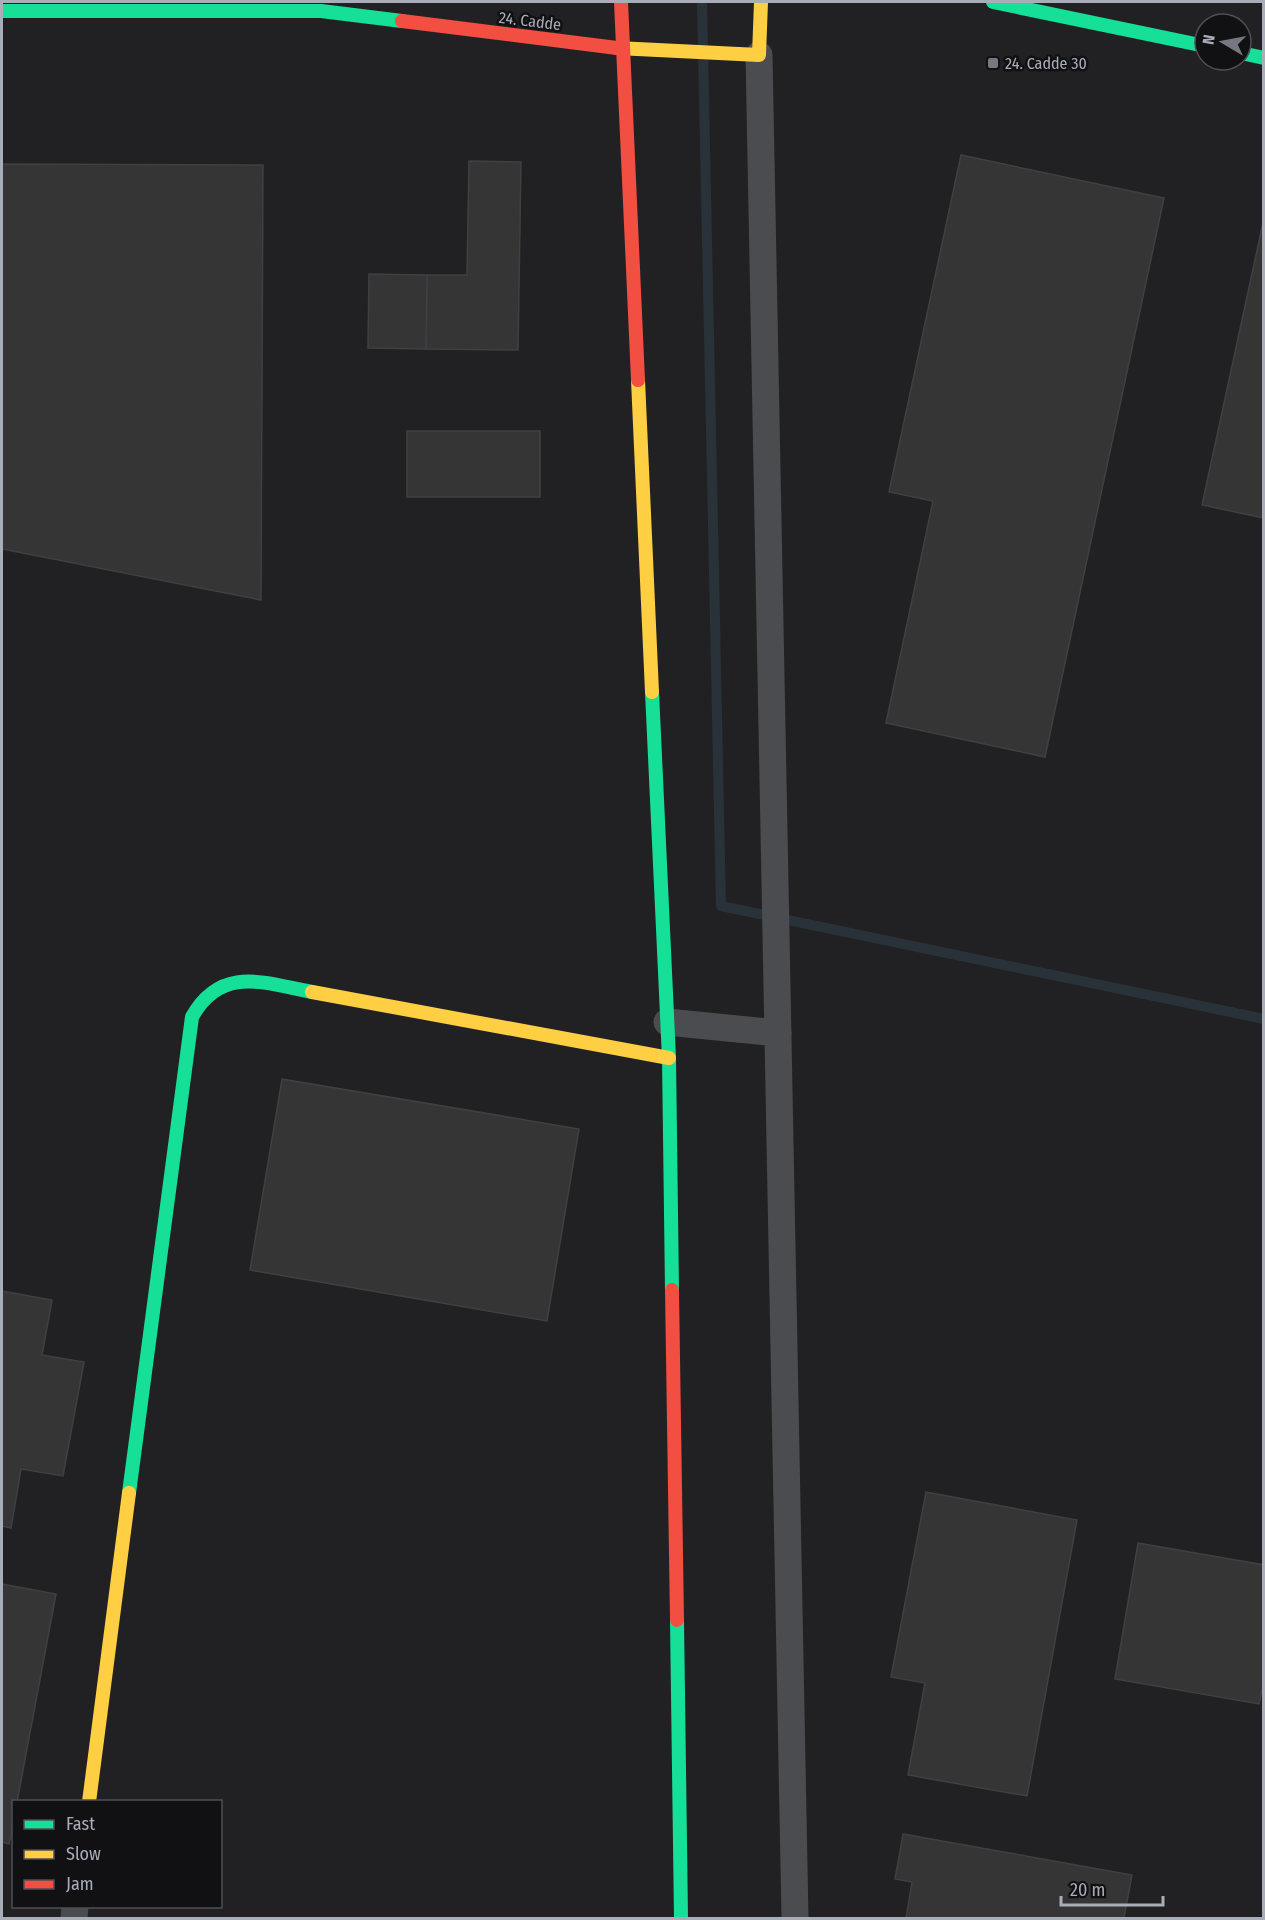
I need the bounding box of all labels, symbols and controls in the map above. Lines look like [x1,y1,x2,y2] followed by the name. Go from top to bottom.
[498,8,562,34] street label: 24. Cadde
[1193,12,1253,72] north arrow
[1199,33,1219,46] text: N
[1005,54,1087,73] place label: 24. Cadde 30
[986,56,1000,70] marker: 24. Cadde 30
[12,1800,222,1908] legend
[66,1813,95,1835] text: Fast
[66,1843,101,1865] text: Slow
[1061,1869,1163,1907] scale bar
[66,1873,94,1895] text: Jam
[1070,1879,1105,1901] text: 20 m

